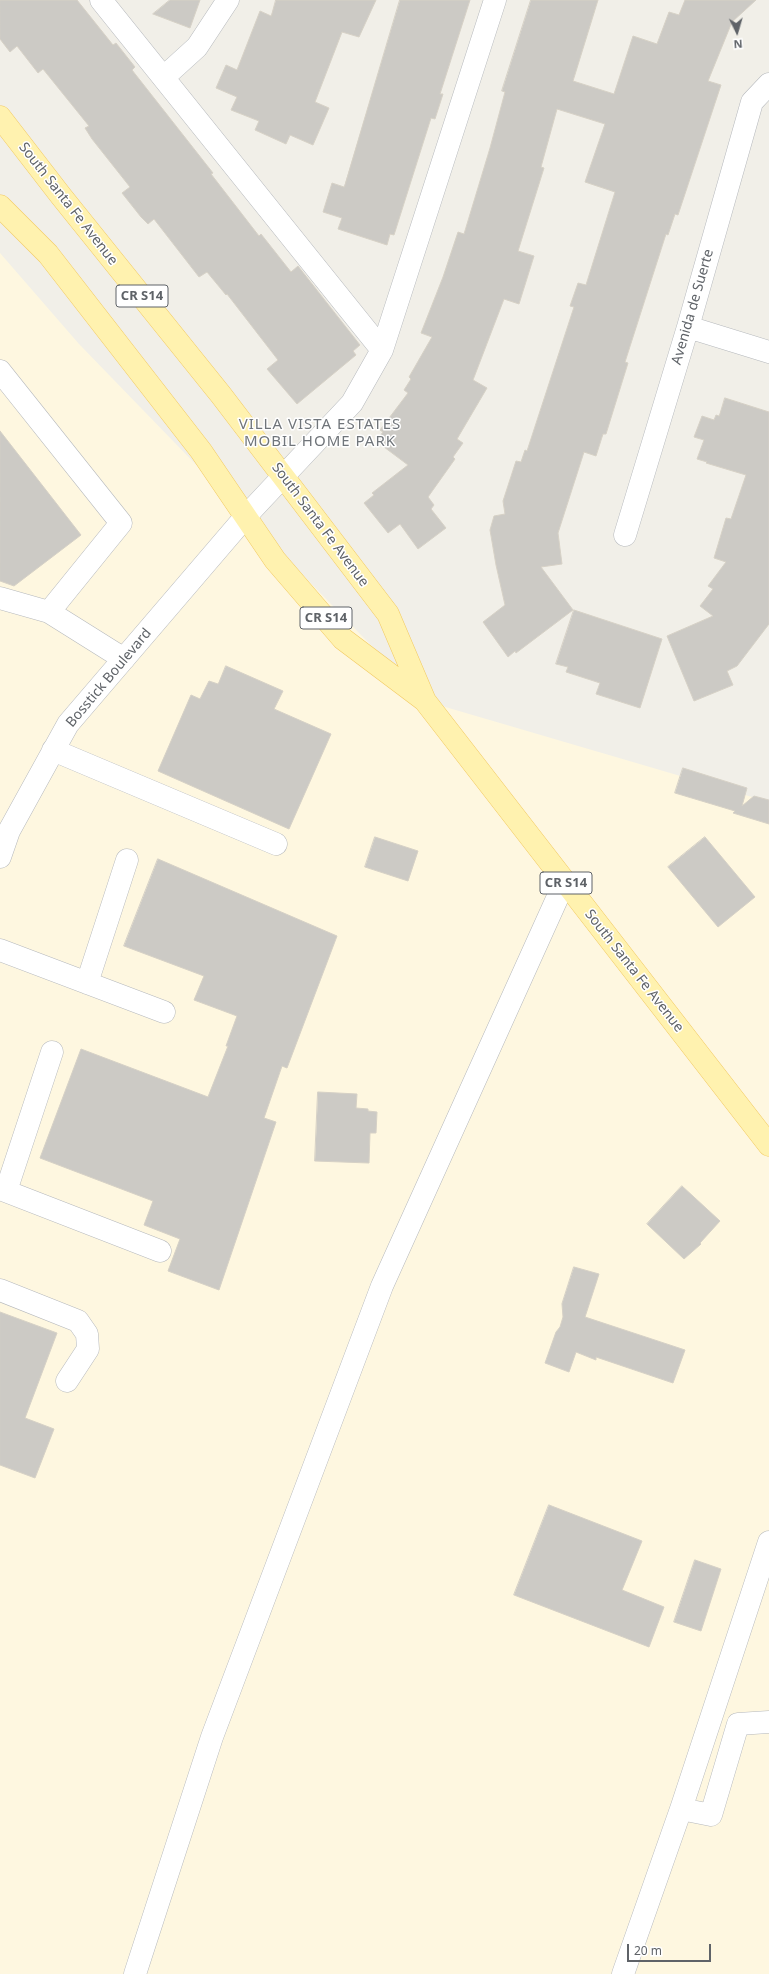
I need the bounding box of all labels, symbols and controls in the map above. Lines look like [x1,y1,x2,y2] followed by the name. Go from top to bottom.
[717,12,757,52] north arrow
[733,37,743,52] text: N
[15,139,121,269] street label: South Santa Fe Avenue
[668,247,718,367] street label: Avenida de Suerte
[116,285,168,307] road number: CR S14
[239,416,401,451] district label: VILLA VISTA ESTATES MOBIL HOME PARK
[268,460,372,590] street label: South Santa Fe Avenue
[300,607,352,629] road number: CR S14
[63,625,155,731] street label: Bosstick Boulevard
[540,872,592,894] road number: CR S14
[581,906,687,1036] street label: South Santa Fe Avenue
[629,1936,713,1962] scale bar
[634,1942,662,1959] text: 20 m

